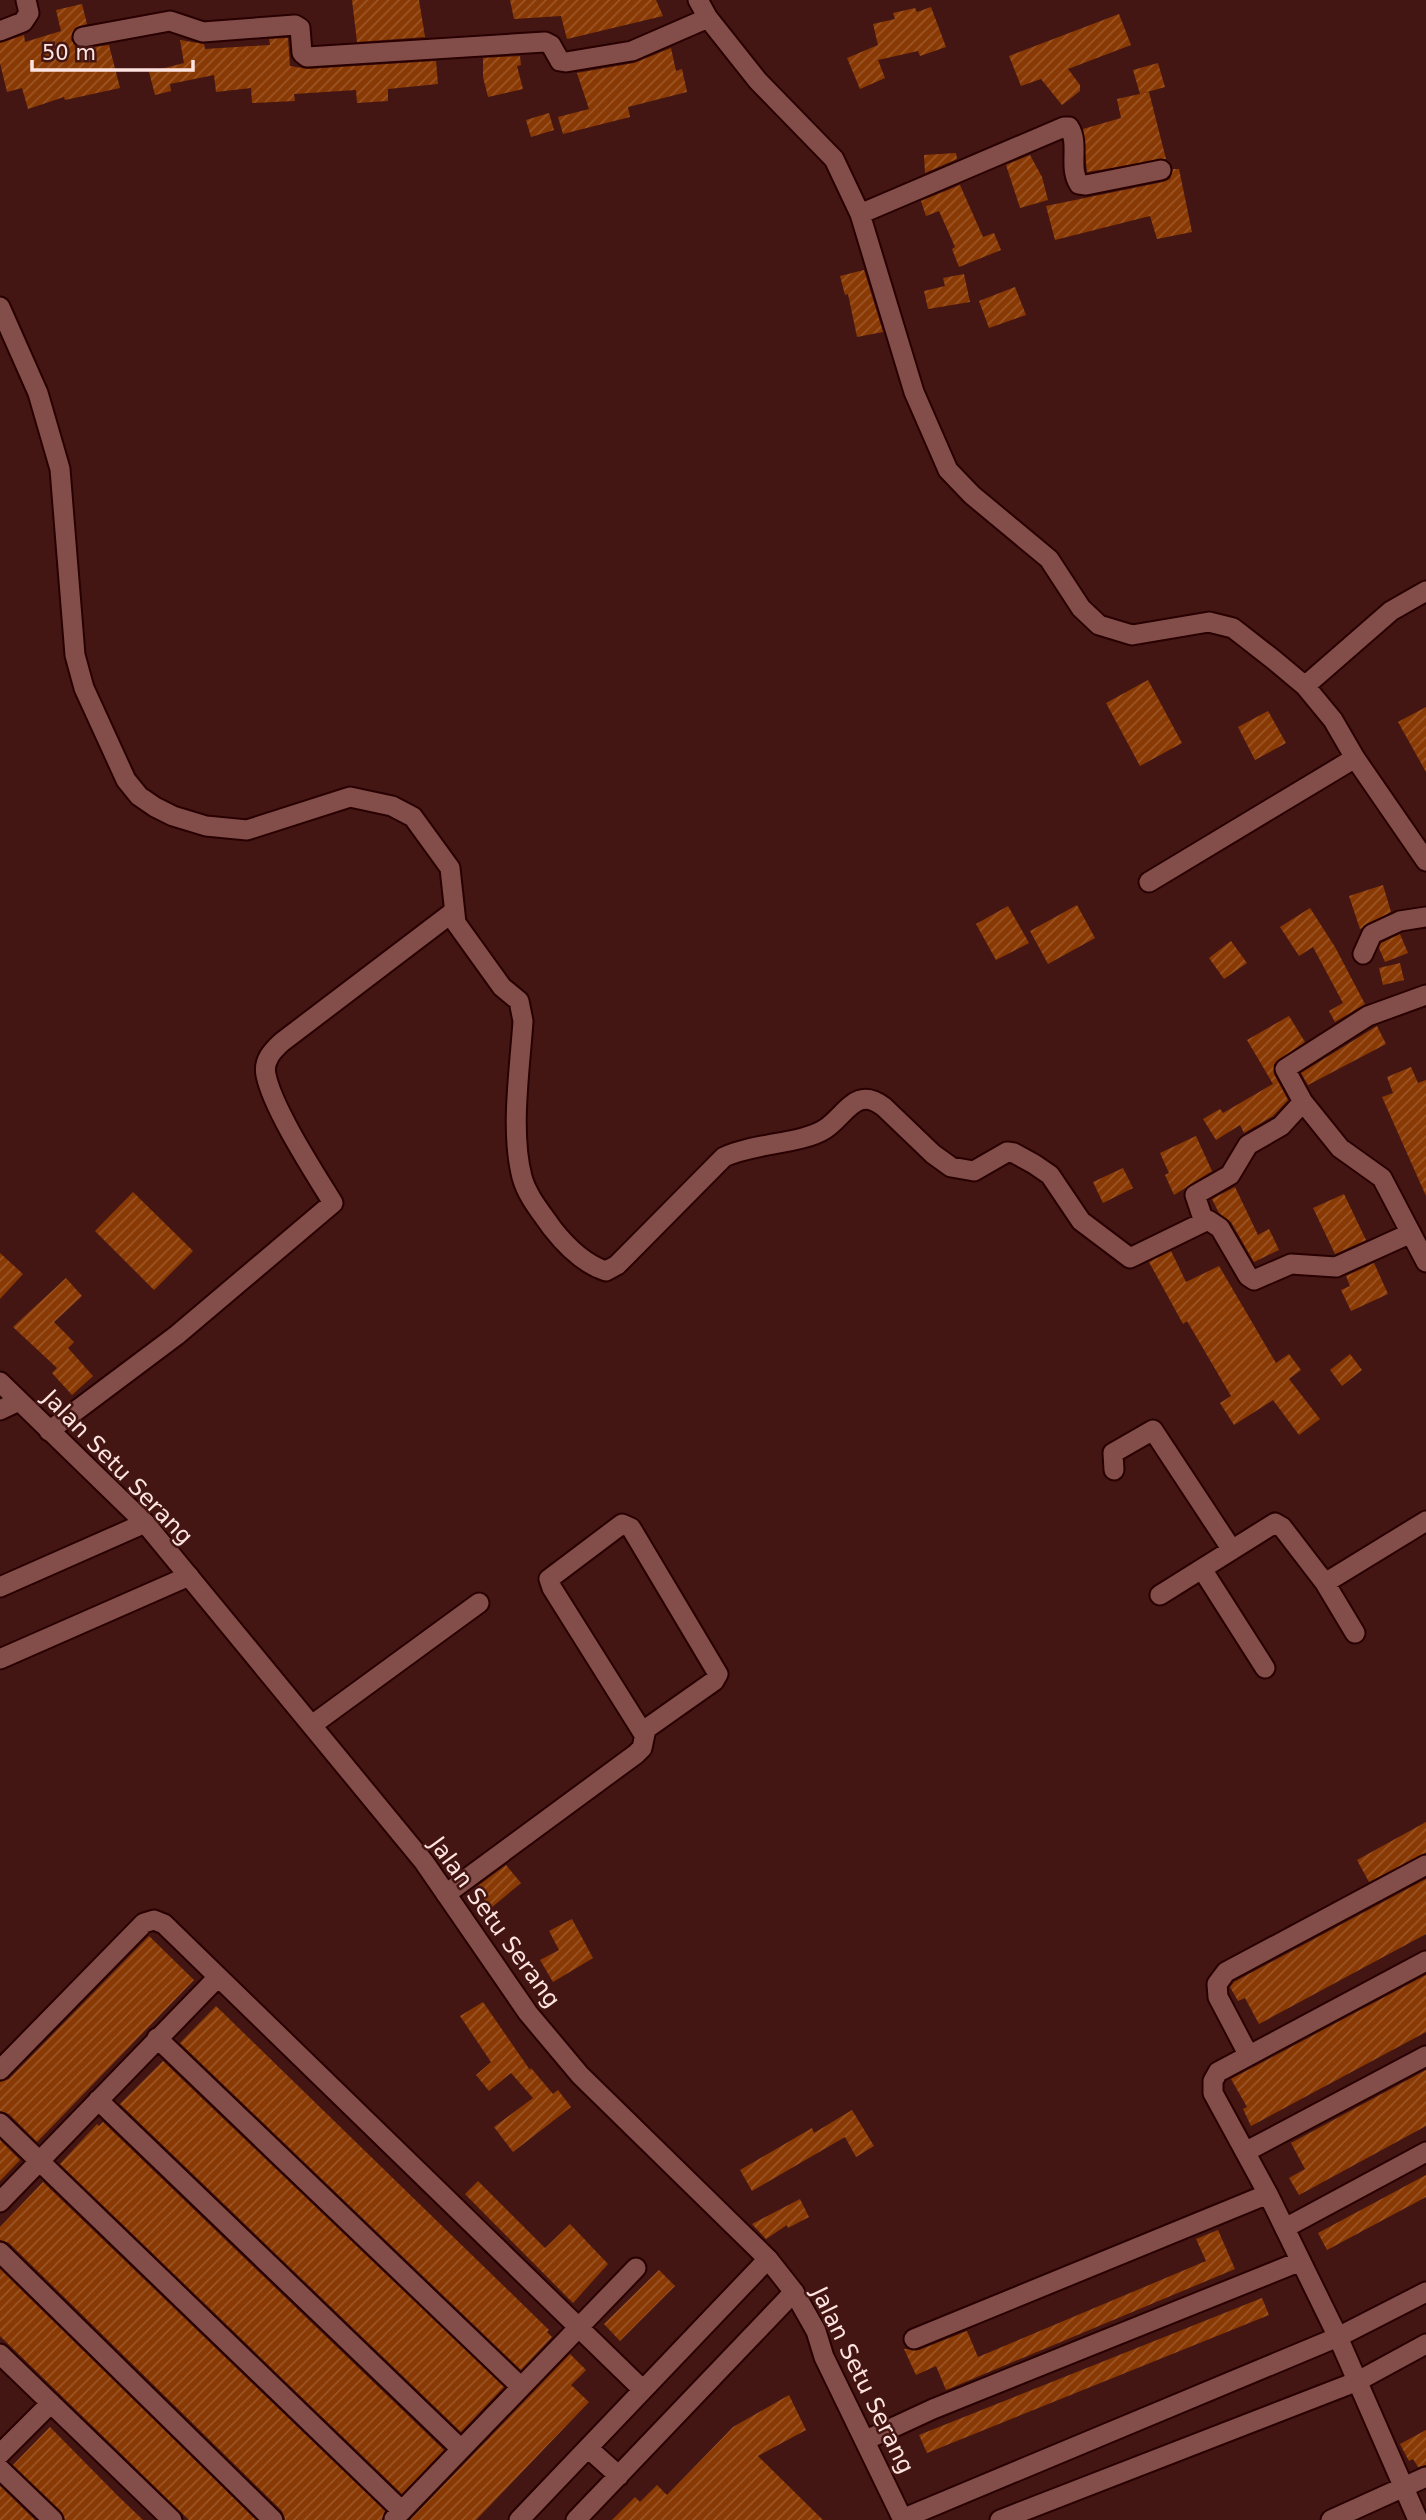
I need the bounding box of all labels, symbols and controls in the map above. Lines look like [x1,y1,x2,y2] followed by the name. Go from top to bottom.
[32,28,192,72] scale bar
[42,41,96,65] text: 50 m
[36,1383,198,1550] street label: Jalan Setu Serang
[423,1830,566,2012] street label: Jalan Setu Serang
[806,2281,919,2478] street label: Jalan Setu Serang

